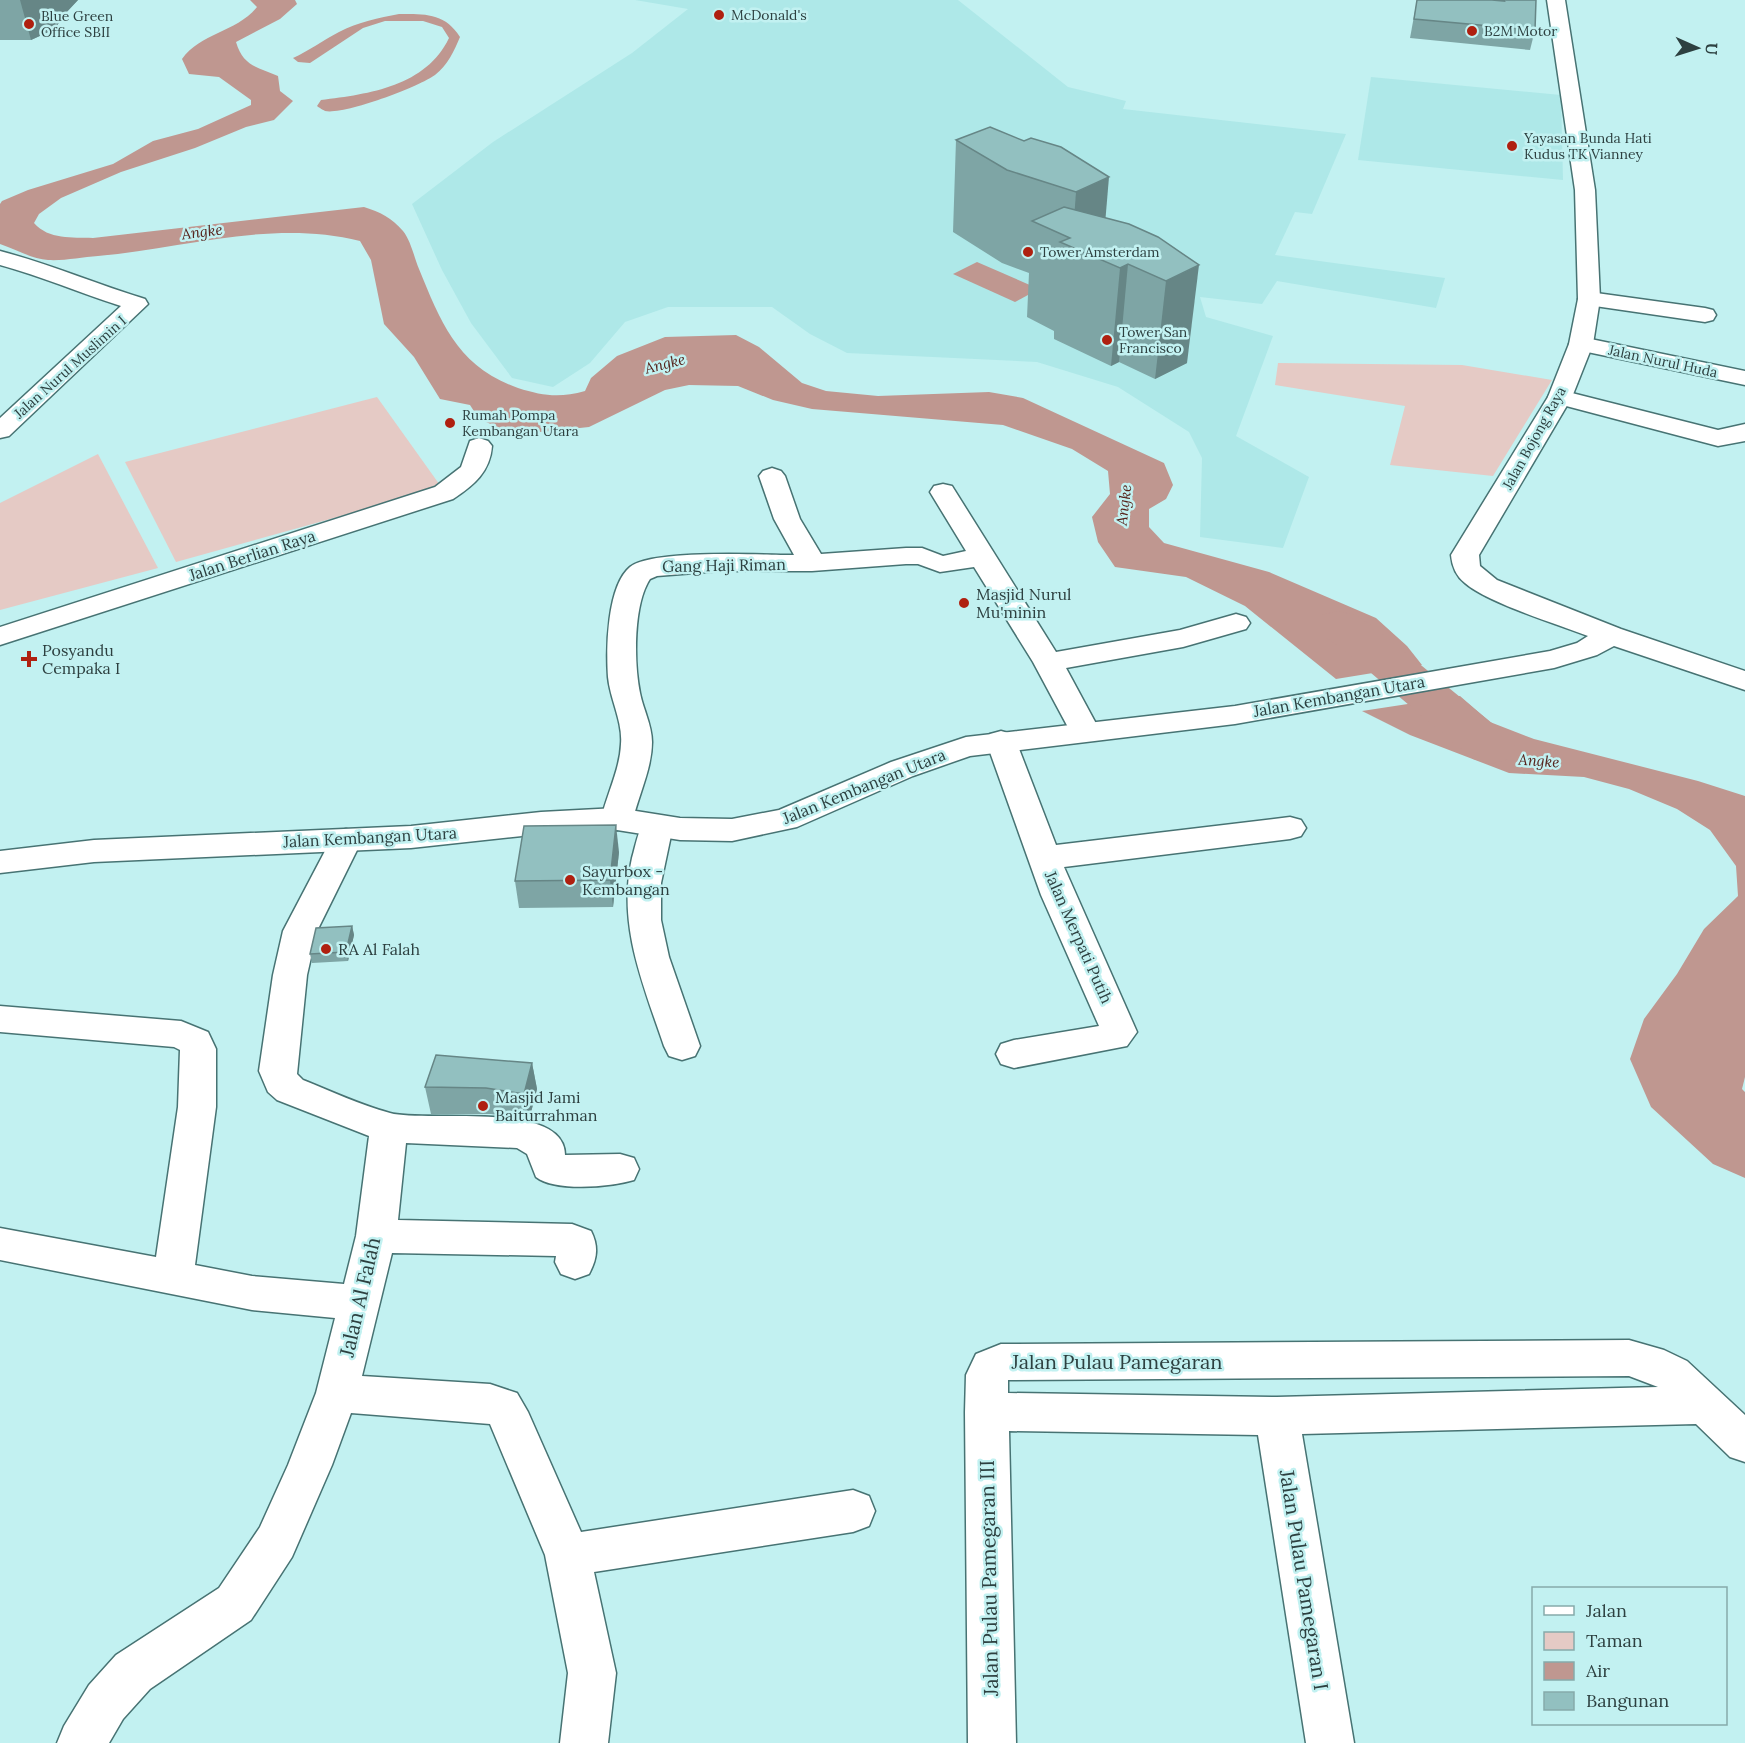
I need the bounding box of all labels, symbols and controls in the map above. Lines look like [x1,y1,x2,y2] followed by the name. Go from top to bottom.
[731,6,807,24] place label: McDonald's
[41,7,114,41] place label: Blue Green Office SBII
[712,8,726,22] marker: McDonald's
[22,17,36,31] marker: Blue Green Office SBII
[1667,18,1727,78] north arrow
[1484,22,1557,40] place label: B2M Motor
[1465,24,1479,38] marker: B2M Motor
[1702,42,1722,55] text: U
[1523,129,1652,163] place label: Yayasan Bunda Hati Kudus TK Vianney
[1505,139,1519,153] marker: Yayasan Bunda Hati Kudus TK Vianney
[179,220,224,244] water label: Angke
[1040,243,1160,261] place label: Tower Amsterdam
[1021,245,1035,259] marker: Tower Amsterdam
[9,312,130,423] street label: Jalan Nurul Muslimin I
[1119,323,1188,357] place label: Tower San Francisco
[1100,333,1114,347] marker: Tower San Francisco
[1606,340,1719,381] street label: Jalan Nurul Huda
[642,349,687,378] water label: Angke
[1498,384,1570,493] street label: Jalan Bojong Raya
[462,406,579,440] place label: Rumah Pompa Kembangan Utara
[443,416,457,430] marker: Rumah Pompa Kembangan Utara
[1111,483,1135,528] water label: Angke
[185,525,318,585] street label: Jalan Berlian Raya
[662,554,786,576] street label: Gang Haji Riman
[976,584,1071,622] place label: Masjid Nurul Mu'minin
[957,596,971,610] marker: Masjid Nurul Mu'minin
[42,640,120,678] place label: Posyandu Cempaka I
[20,650,38,668] marker: Posyandu Cempaka I
[1251,671,1426,721] street label: Jalan Kembangan Utara
[779,744,948,828] street label: Jalan Kembangan Utara
[1517,750,1560,771] water label: Angke
[282,822,457,852] street label: Jalan Kembangan Utara
[582,861,670,899] place label: Sayurbox - Kembangan
[1040,867,1117,1007] street label: Jalan Merpati Putih
[563,873,577,887] marker: Sayurbox - Kembangan
[338,939,421,959] place label: RA Al Falah
[319,942,333,956] marker: RA Al Falah
[495,1087,598,1125] place label: Masjid Jami Baiturrahman
[476,1099,490,1113] marker: Masjid Jami Baiturrahman
[333,1235,385,1360] street label: Jalan Al Falah
[1011,1349,1222,1374] street label: Jalan Pulau Pamegaran
[974,1460,1003,1697] street label: Jalan Pulau Pamegaran III
[1275,1467,1334,1692] street label: Jalan Pulau Pamegaran I
[1532,1587,1727,1725] legend
[1585,1599,1627,1622] text: Jalan
[1586,1629,1643,1652] text: Taman
[1585,1659,1610,1682] text: Air
[1586,1689,1669,1712] text: Bangunan

